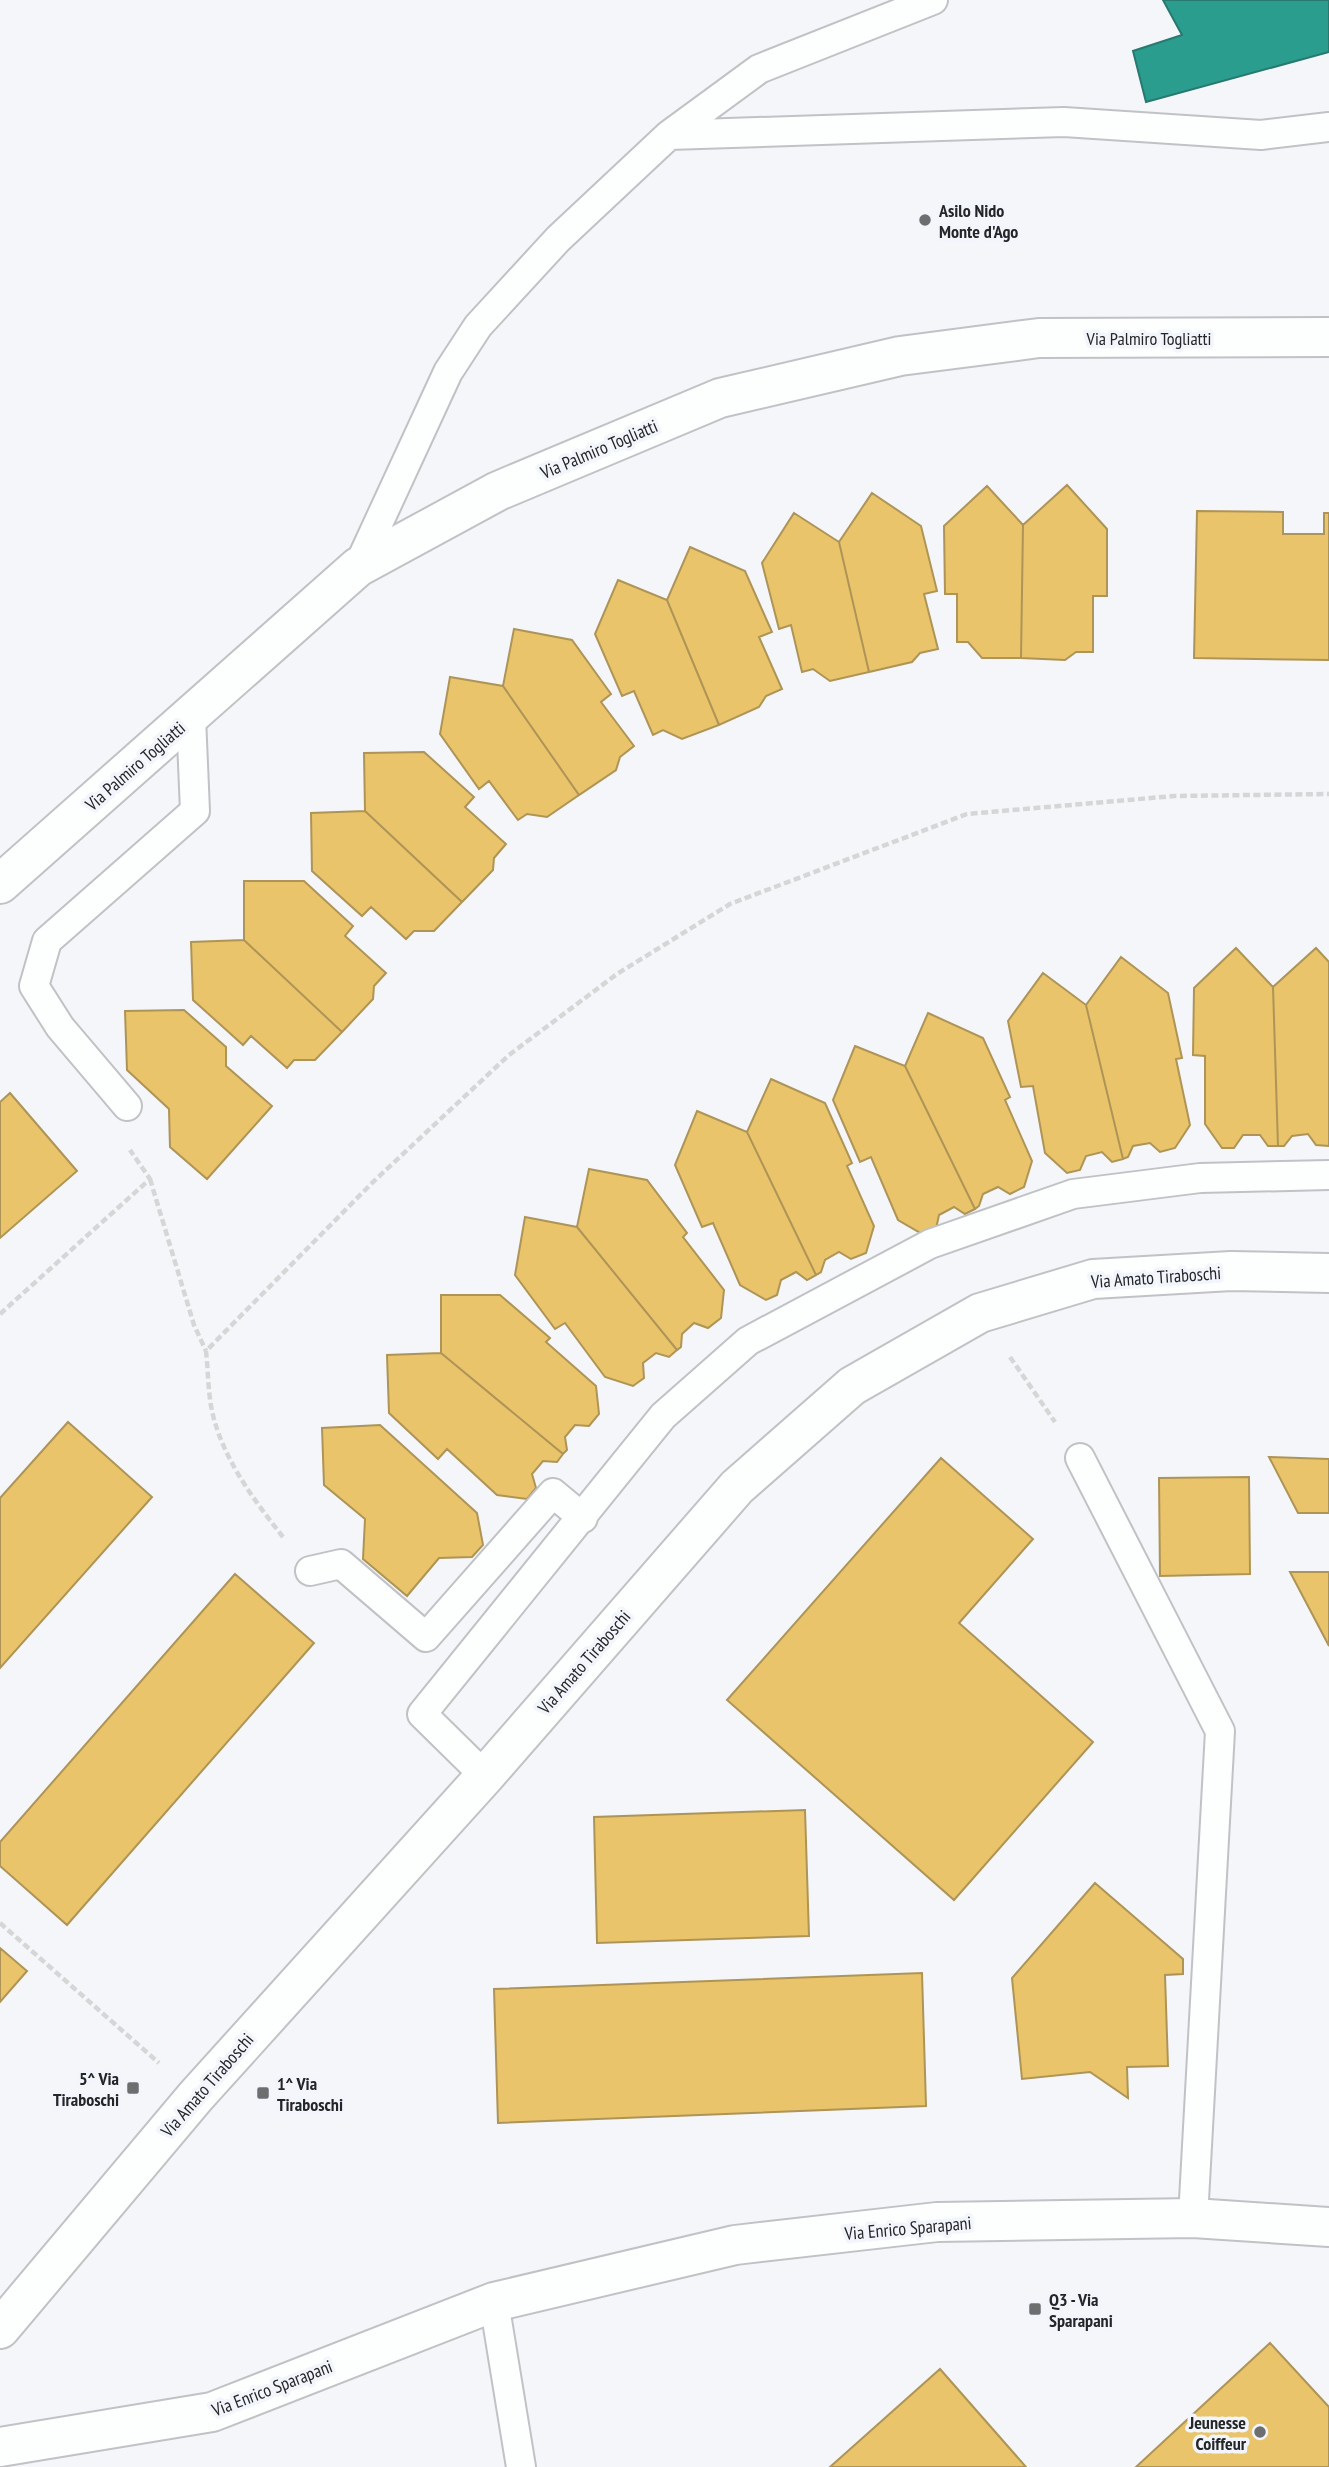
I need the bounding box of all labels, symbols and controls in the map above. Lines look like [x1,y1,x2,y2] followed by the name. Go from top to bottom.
[938,199,1018,243] place label: Asilo Nido Monte d'Ago
[917,212,933,228] marker: Asilo Nido Monte d'Ago
[1086,327,1211,350] street label: Via Palmiro Togliatti
[536,414,661,484] street label: Via Palmiro Togliatti
[80,716,190,816] street label: Via Palmiro Togliatti
[1089,1261,1222,1293] street label: Via Amato Tiraboschi
[532,1605,635,1719] street label: Via Amato Tiraboschi
[155,2028,258,2142] street label: Via Amato Tiraboschi
[53,2067,119,2111] place label: 5^ Via Tiraboschi
[277,2072,343,2116] place label: 1^ Via Tiraboschi
[125,2080,141,2096] marker: 5^ Via Tiraboschi
[255,2085,271,2101] marker: 1^ Via Tiraboschi
[843,2211,972,2245] street label: Via Enrico Sparapani
[1049,2288,1113,2332] place label: Q3 - Via Sparapani
[1027,2301,1043,2317] marker: Q3 - Via Sparapani
[208,2354,335,2422] street label: Via Enrico Sparapani
[1188,2411,1247,2455] place label: Jeunesse Coiffeur
[1252,2424,1268,2440] marker: Jeunesse Coiffeur

